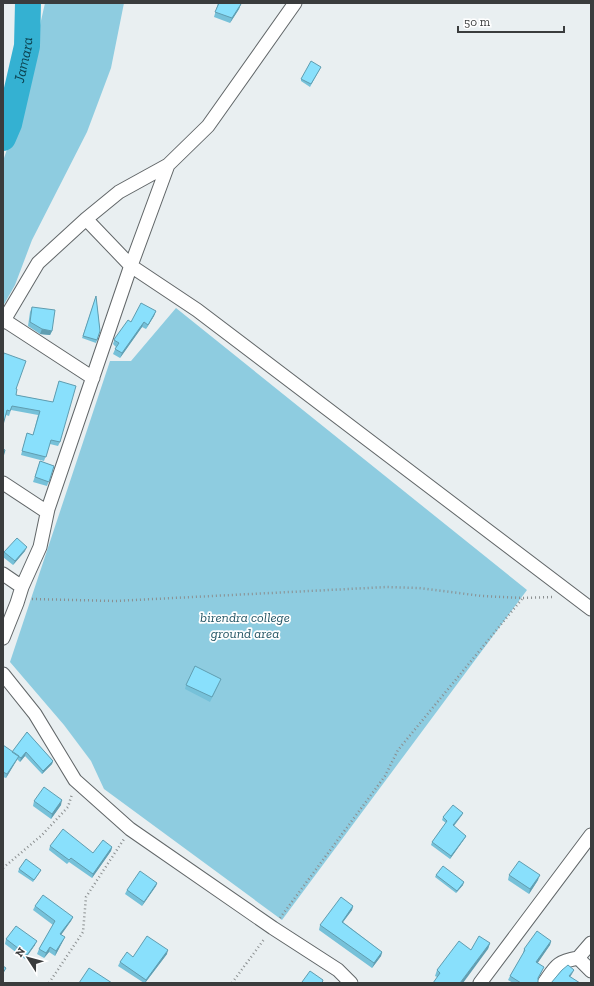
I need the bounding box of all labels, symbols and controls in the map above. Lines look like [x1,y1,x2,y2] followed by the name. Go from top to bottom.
[458,8,564,34] scale bar
[464,15,491,29] text: 50 m
[10,37,36,85] water label: Jamara
[200,609,290,642] park label: birendra college ground area
[8,938,48,978] north arrow
[13,945,28,960] text: N

